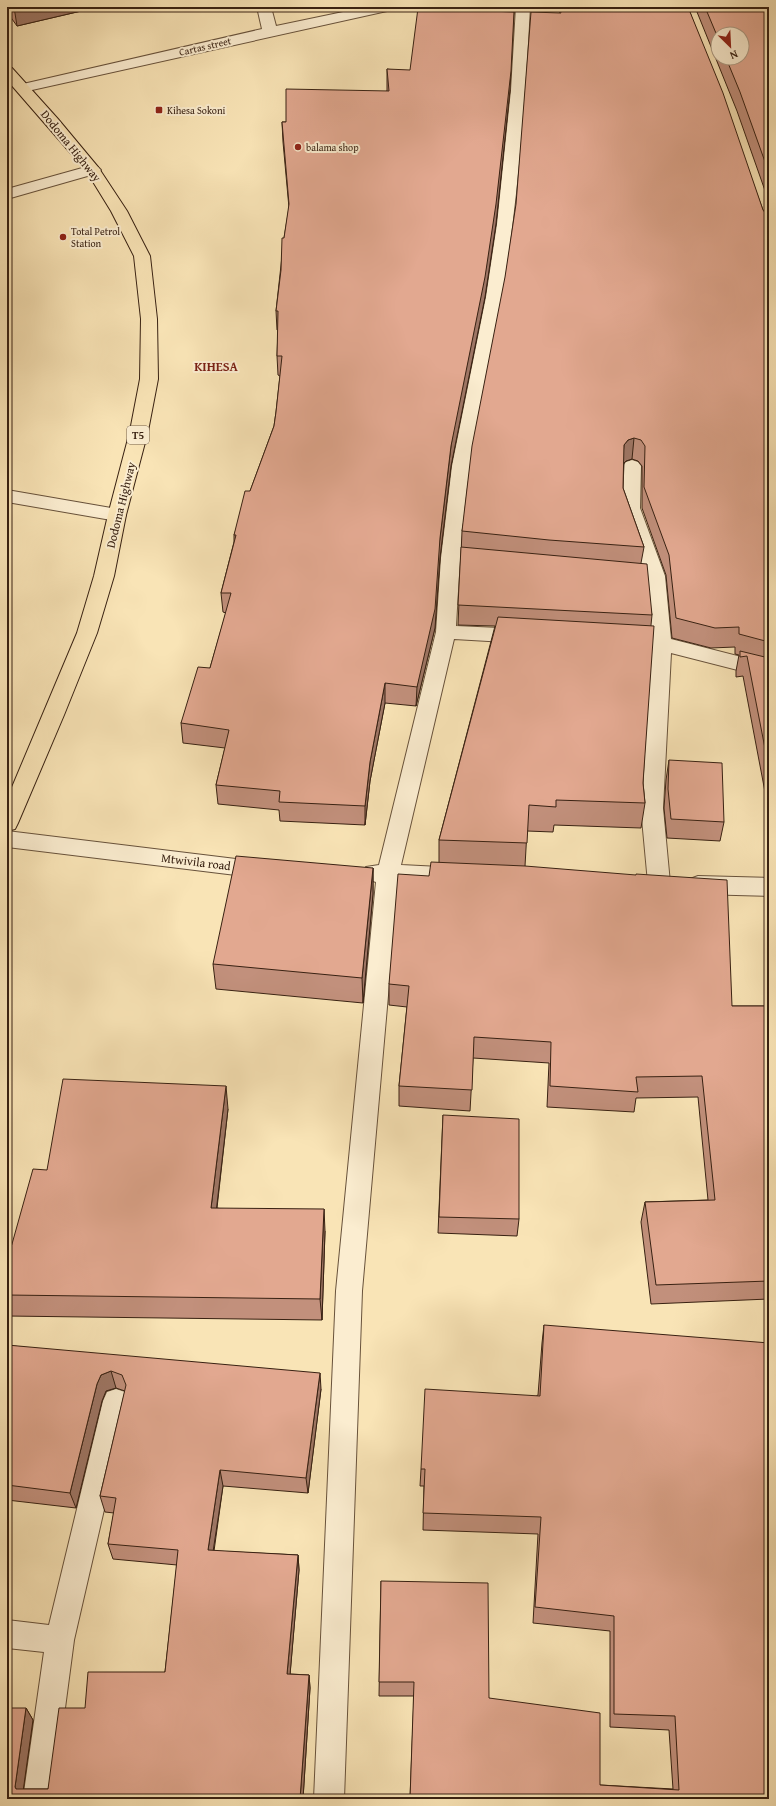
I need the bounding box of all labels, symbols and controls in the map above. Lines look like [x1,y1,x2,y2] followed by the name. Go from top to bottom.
[710,26,750,66] north arrow
[178,33,233,60] street label: Cartas street
[727,46,741,64] text: N
[167,103,226,118] place label: Kihesa Sokoni
[154,105,164,115] marker: Kihesa Sokoni
[37,106,106,185] street label: Dodoma Highway
[306,140,359,155] place label: balama shop
[293,142,303,152] marker: balama shop
[71,224,120,251] place label: Total Petrol Station
[58,232,68,242] marker: Total Petrol Station
[194,357,239,376] district label: KIHESA
[127,426,149,444] road number: T5
[102,460,139,550] street label: Dodoma Highway
[160,849,232,874] street label: Mtwivila road

